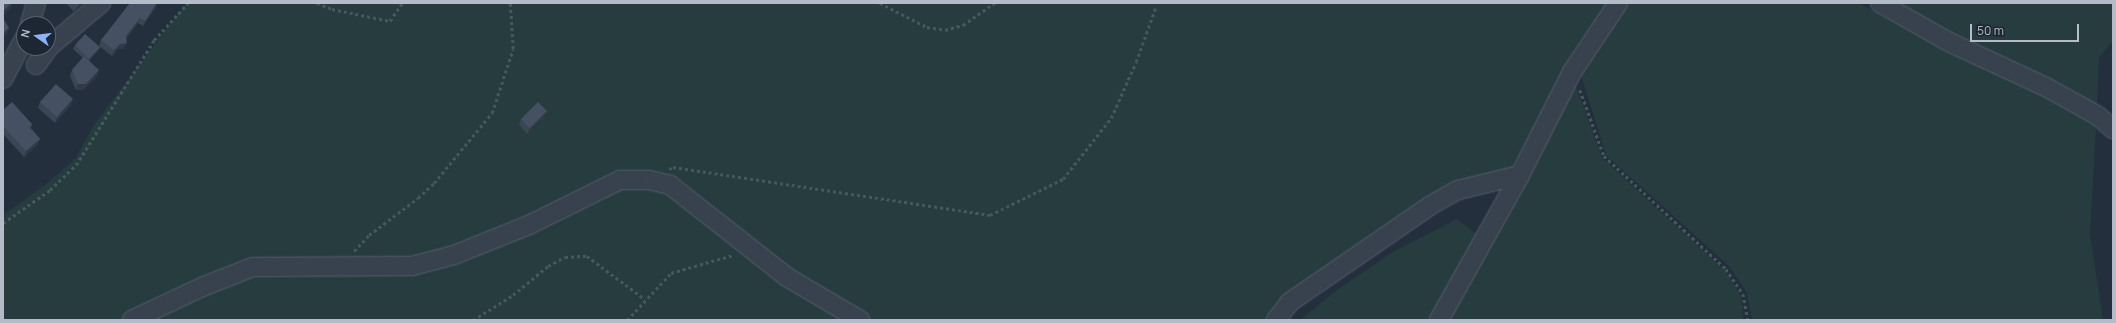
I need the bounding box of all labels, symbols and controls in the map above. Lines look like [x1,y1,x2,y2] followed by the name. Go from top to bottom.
[16,16,56,56] north arrow
[1972,16,2081,42] scale bar
[1977,22,2004,39] text: 50 m
[17,28,33,39] text: N

